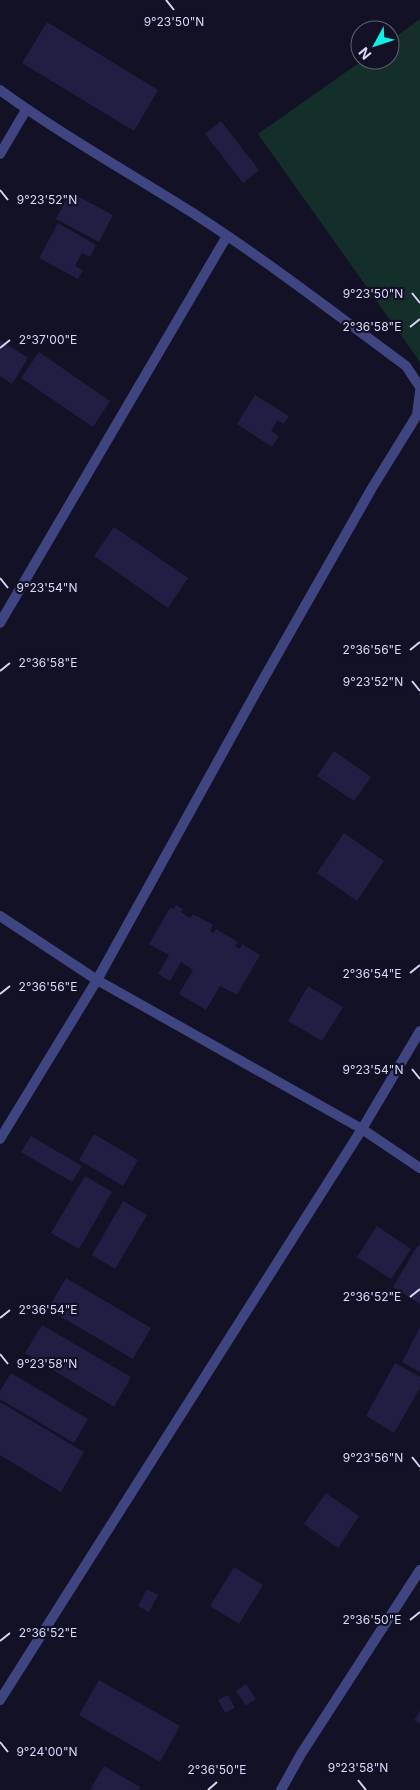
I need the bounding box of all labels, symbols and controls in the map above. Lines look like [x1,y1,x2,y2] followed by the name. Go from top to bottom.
[144,14,204,29] text: 9°23'50"N
[350,20,400,70] north arrow
[355,44,375,63] text: N
[17,192,77,207] text: 9°23'52"N
[343,286,403,301] text: 9°23'50"N
[343,319,401,334] text: 2°36'58"E
[19,332,77,347] text: 2°37'00"E
[17,580,77,595] text: 9°23'54"N
[343,642,401,657] text: 2°36'56"E
[19,655,77,670] text: 2°36'58"E
[343,674,403,689] text: 9°23'52"N
[342,966,402,981] text: 2°36'54"E
[19,979,77,994] text: 2°36'56"E
[343,1062,403,1077] text: 9°23'54"N
[343,1289,401,1304] text: 2°36'52"E
[18,1302,78,1317] text: 2°36'54"E
[17,1356,77,1371] text: 9°23'58"N
[343,1450,403,1465] text: 9°23'56"N
[343,1612,401,1627] text: 2°36'50"E
[19,1625,77,1640] text: 2°36'52"E
[16,1744,78,1759] text: 9°24'00"N
[328,1760,388,1775] text: 9°23'58"N
[188,1762,246,1777] text: 2°36'50"E

